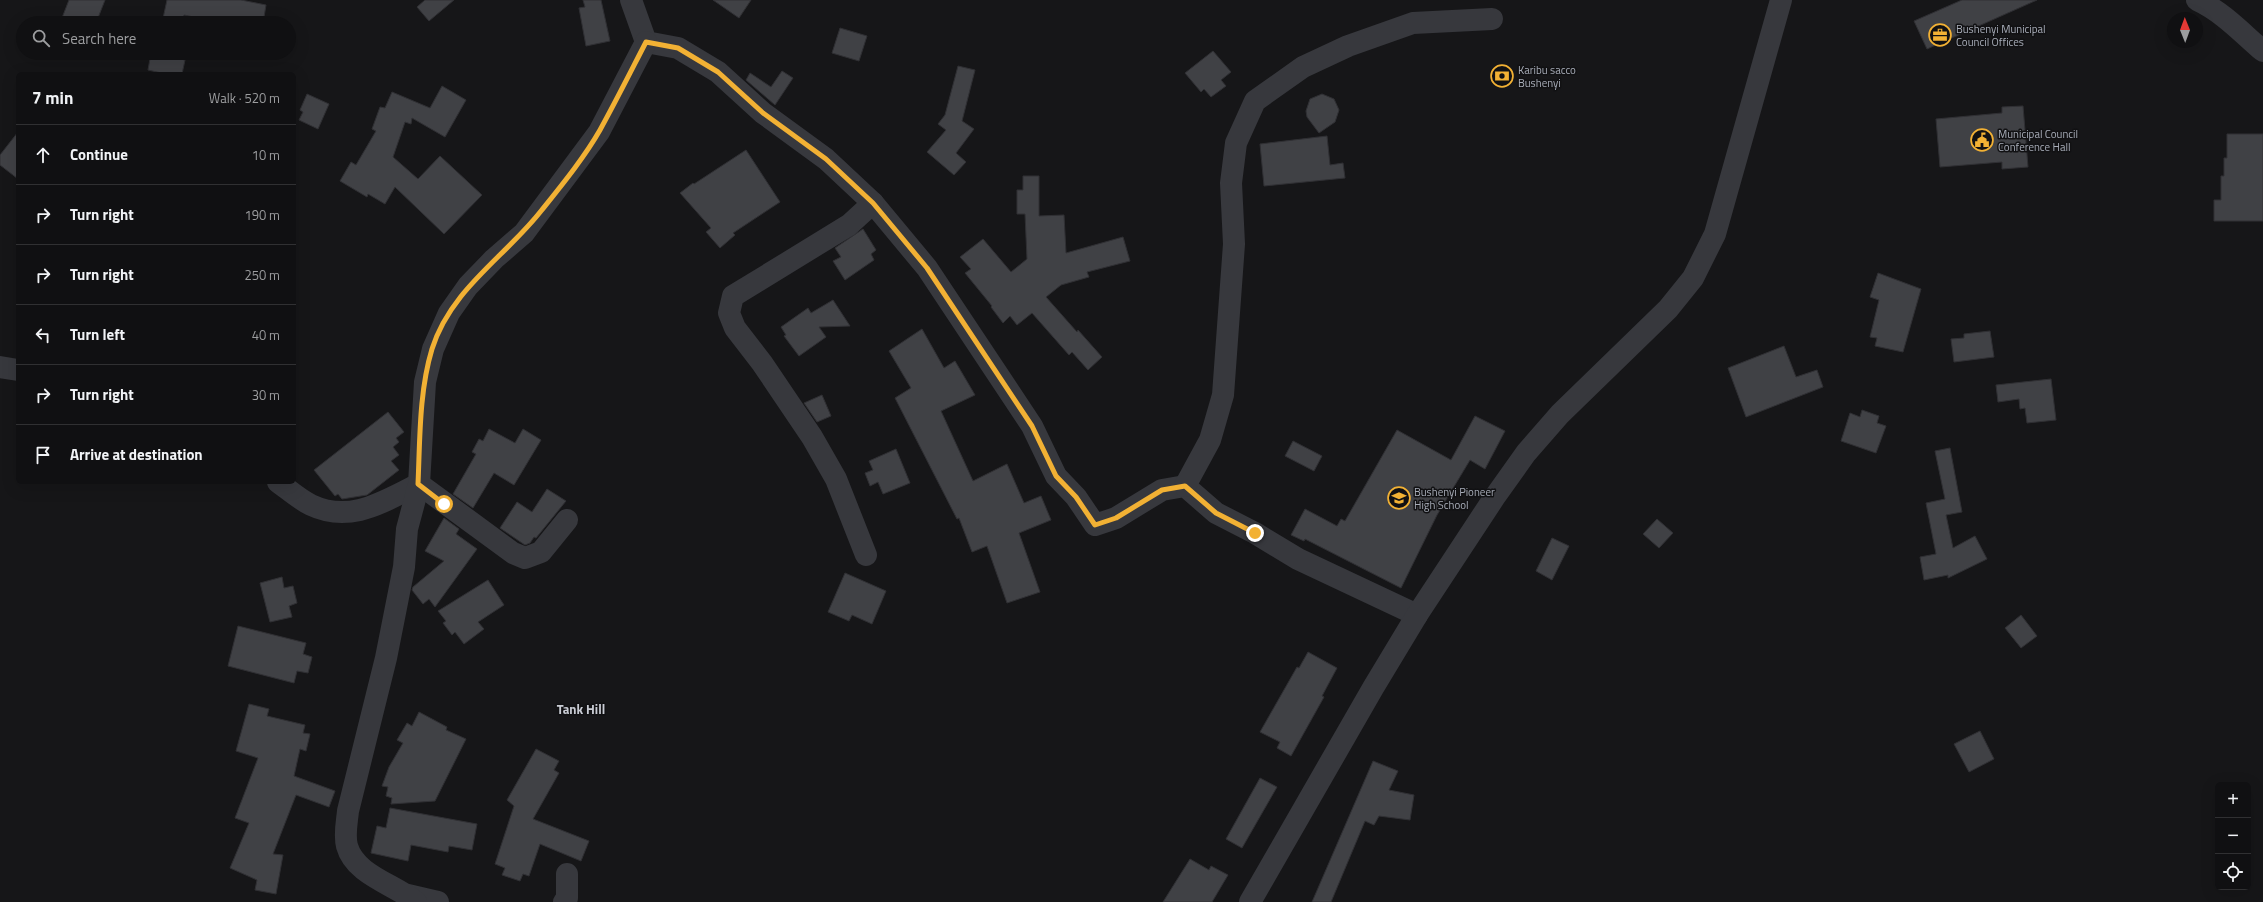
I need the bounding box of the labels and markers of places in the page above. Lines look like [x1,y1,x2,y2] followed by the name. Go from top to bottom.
[1956,21,2046,50] place label: Bushenyi Municipal Council Offices
[1927,22,1953,48] office icon: Bushenyi Municipal Council Offices
[1518,62,1576,91] place label: Karibu sacco Bushenyi
[1489,63,1515,89] bank icon: Karibu sacco Bushenyi
[1998,126,2078,155] place label: Municipal Council Conference Hall
[1969,127,1995,153] public building icon: Municipal Council Conference Hall
[1414,484,1495,513] place label: Bushenyi Pioneer High School
[1386,485,1412,511] school or university icon: Bushenyi Pioneer High School

